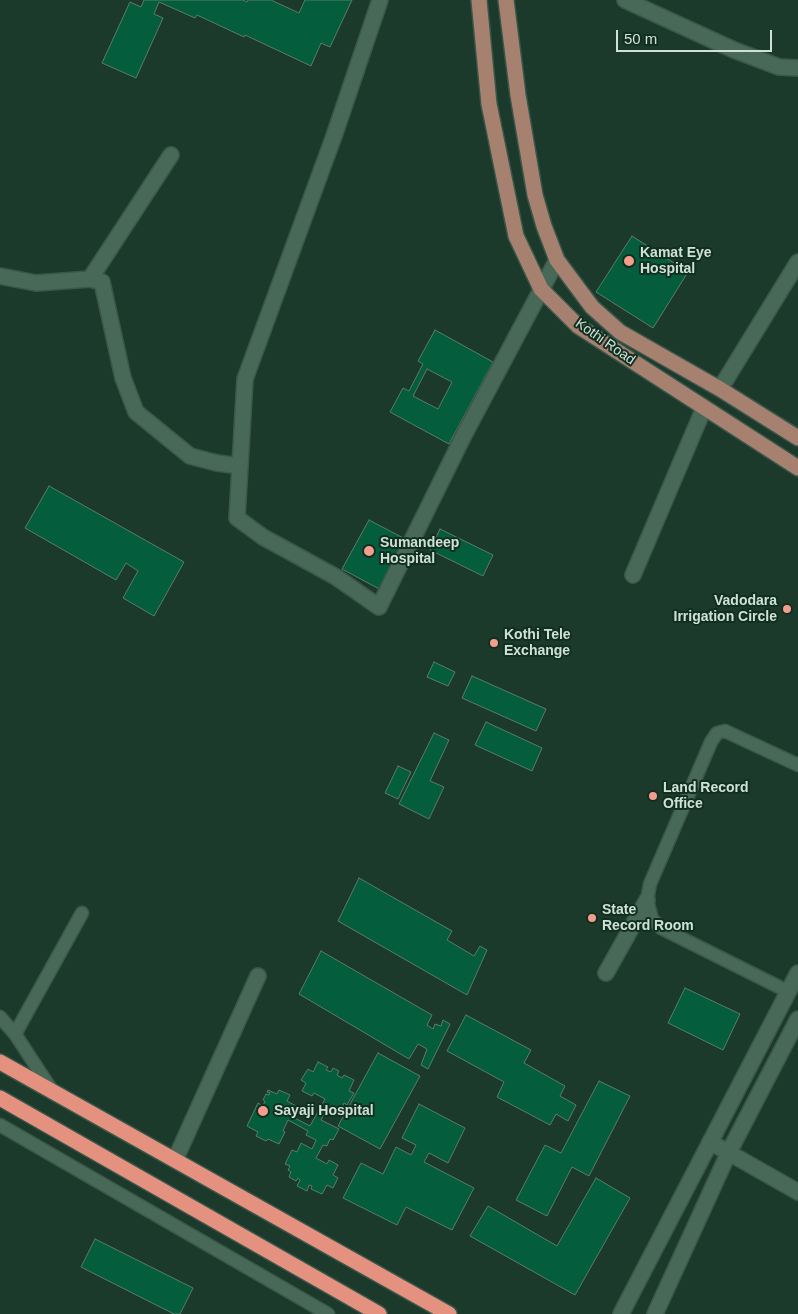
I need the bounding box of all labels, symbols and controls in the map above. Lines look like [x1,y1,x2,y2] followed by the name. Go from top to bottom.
[618,20,774,52] scale bar
[624,30,657,47] text: 50 m
[640,245,712,278] place label: Kamat Eye Hospital
[622,254,636,268] marker: Kamat Eye Hospital
[572,315,638,369] street label: Kothi Road
[380,535,459,568] place label: Sumandeep Hospital
[362,544,376,558] marker: Sumandeep Hospital
[674,593,777,626] place label: Vadodara Irrigation Circle
[781,603,793,615] marker: Vadodara Irrigation Circle
[504,627,571,660] place label: Kothi Tele Exchange
[488,637,500,649] marker: Kothi Tele Exchange
[663,780,749,812] place label: Land Record Office
[647,790,659,802] marker: Land Record Office
[602,902,694,934] place label: State Record Room
[586,912,598,924] marker: State Record Room
[274,1103,374,1119] place label: Sayaji Hospital
[256,1104,270,1118] marker: Sayaji Hospital

